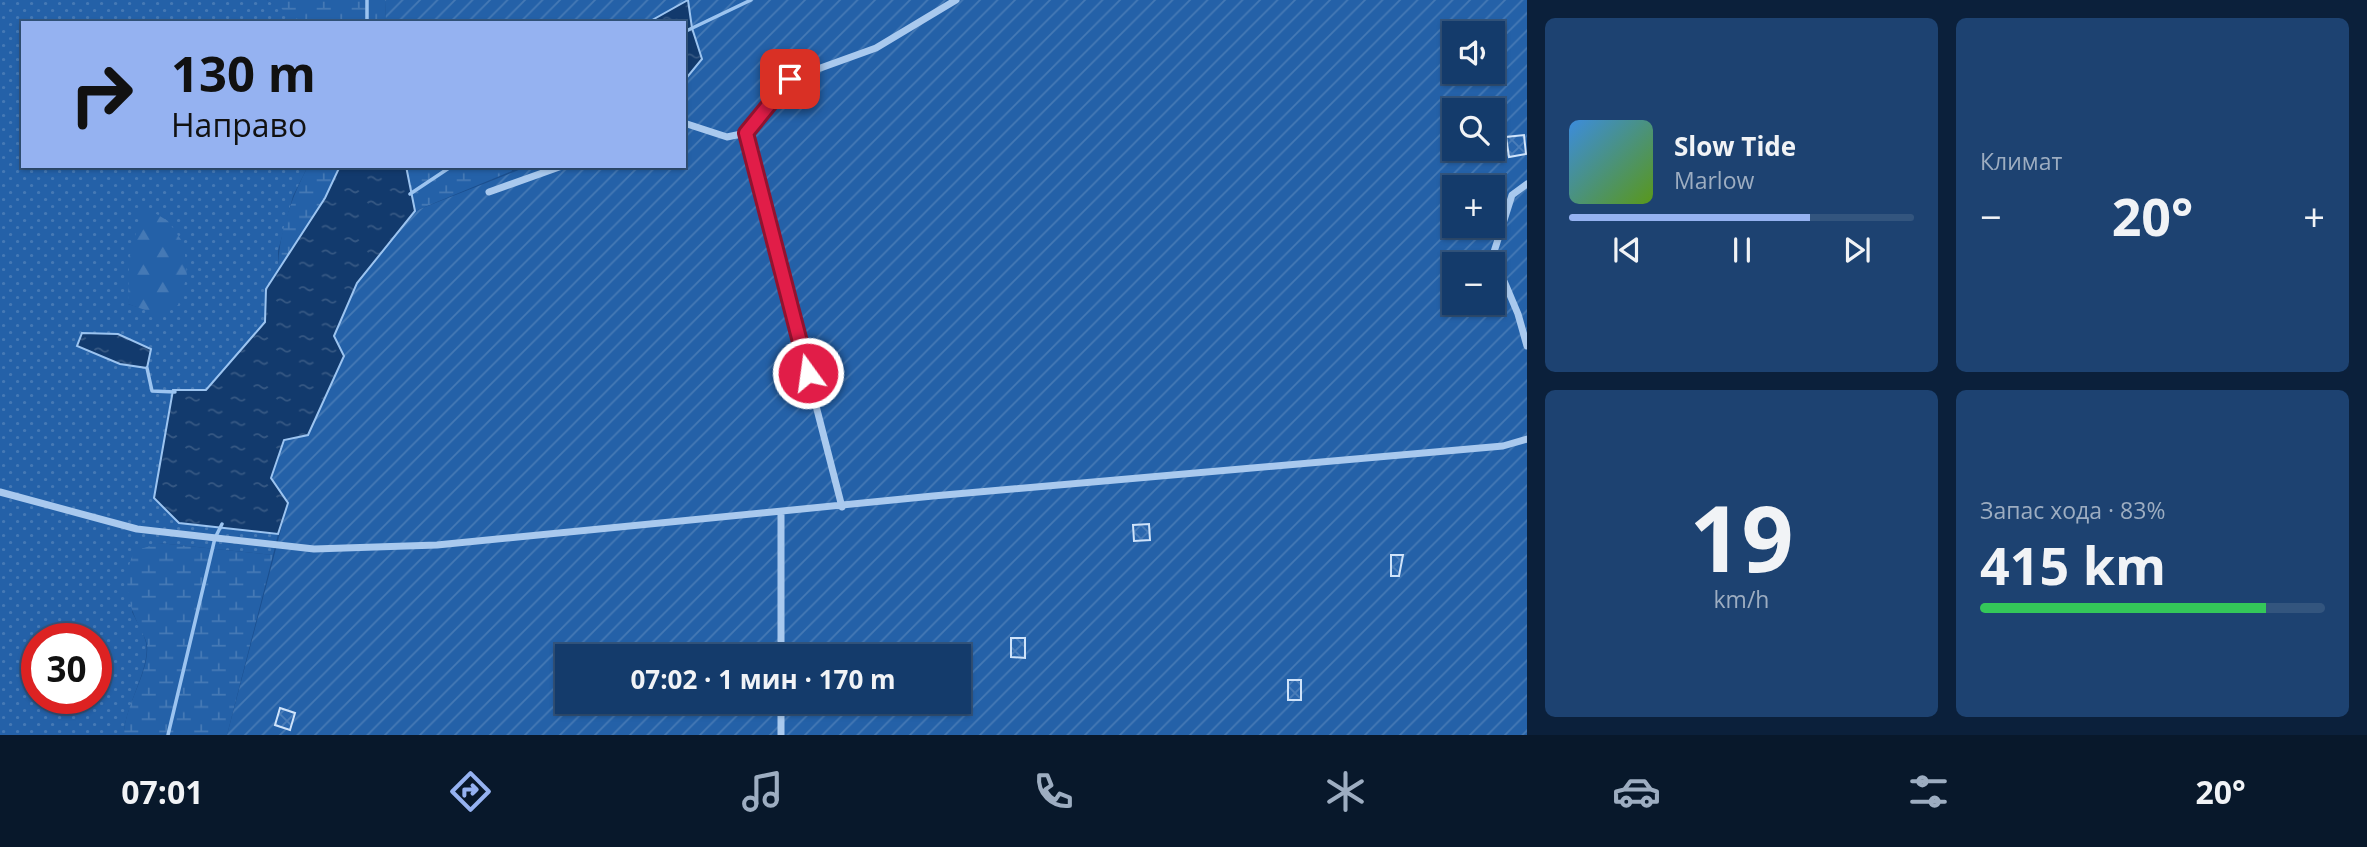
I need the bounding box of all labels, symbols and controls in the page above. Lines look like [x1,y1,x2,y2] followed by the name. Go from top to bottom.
[1442,21,1505,315] map controls
[1442,21,1505,84] button: sound
[171,40,316,106] text: 130 m
[56,49,147,140] icon: right
[760,49,820,109] pin
[771,60,809,98] icon: arrive
[1442,98,1505,161] button: search
[171,103,307,146] text: Направо
[1674,128,1796,164] text: Slow Tide
[1980,145,2062,177] text: Климат
[1674,164,1754,196] text: Marlow
[1442,175,1505,238] button: +
[2112,180,2193,251] text: 20°
[1980,190,2002,242] text: −
[2303,190,2325,242] text: +
[1608,231,1646,269] icon: previous
[1723,231,1761,269] icon: pause
[1838,231,1876,269] icon: next
[1442,252,1505,315] button: −
[771,336,845,410] position arrow
[1689,475,1794,599] text: 19
[1980,494,2165,526] text: Запас хода · 83%
[1980,529,2166,600] text: 415 km
[1714,583,1769,615] text: km/h
[21,623,112,714] speed limit sign: 30
[630,661,896,697] text: 07:02 · 1 мин · 170 m
[446,767,495,816] icon: directions
[738,767,787,816] icon: music
[1029,767,1078,816] icon: phone
[1321,767,1370,816] icon: climate
[1612,767,1661,816] icon: car
[1904,767,1953,816] icon: filters
[121,770,204,813] text: 07:01
[2195,770,2246,813] text: 20°

